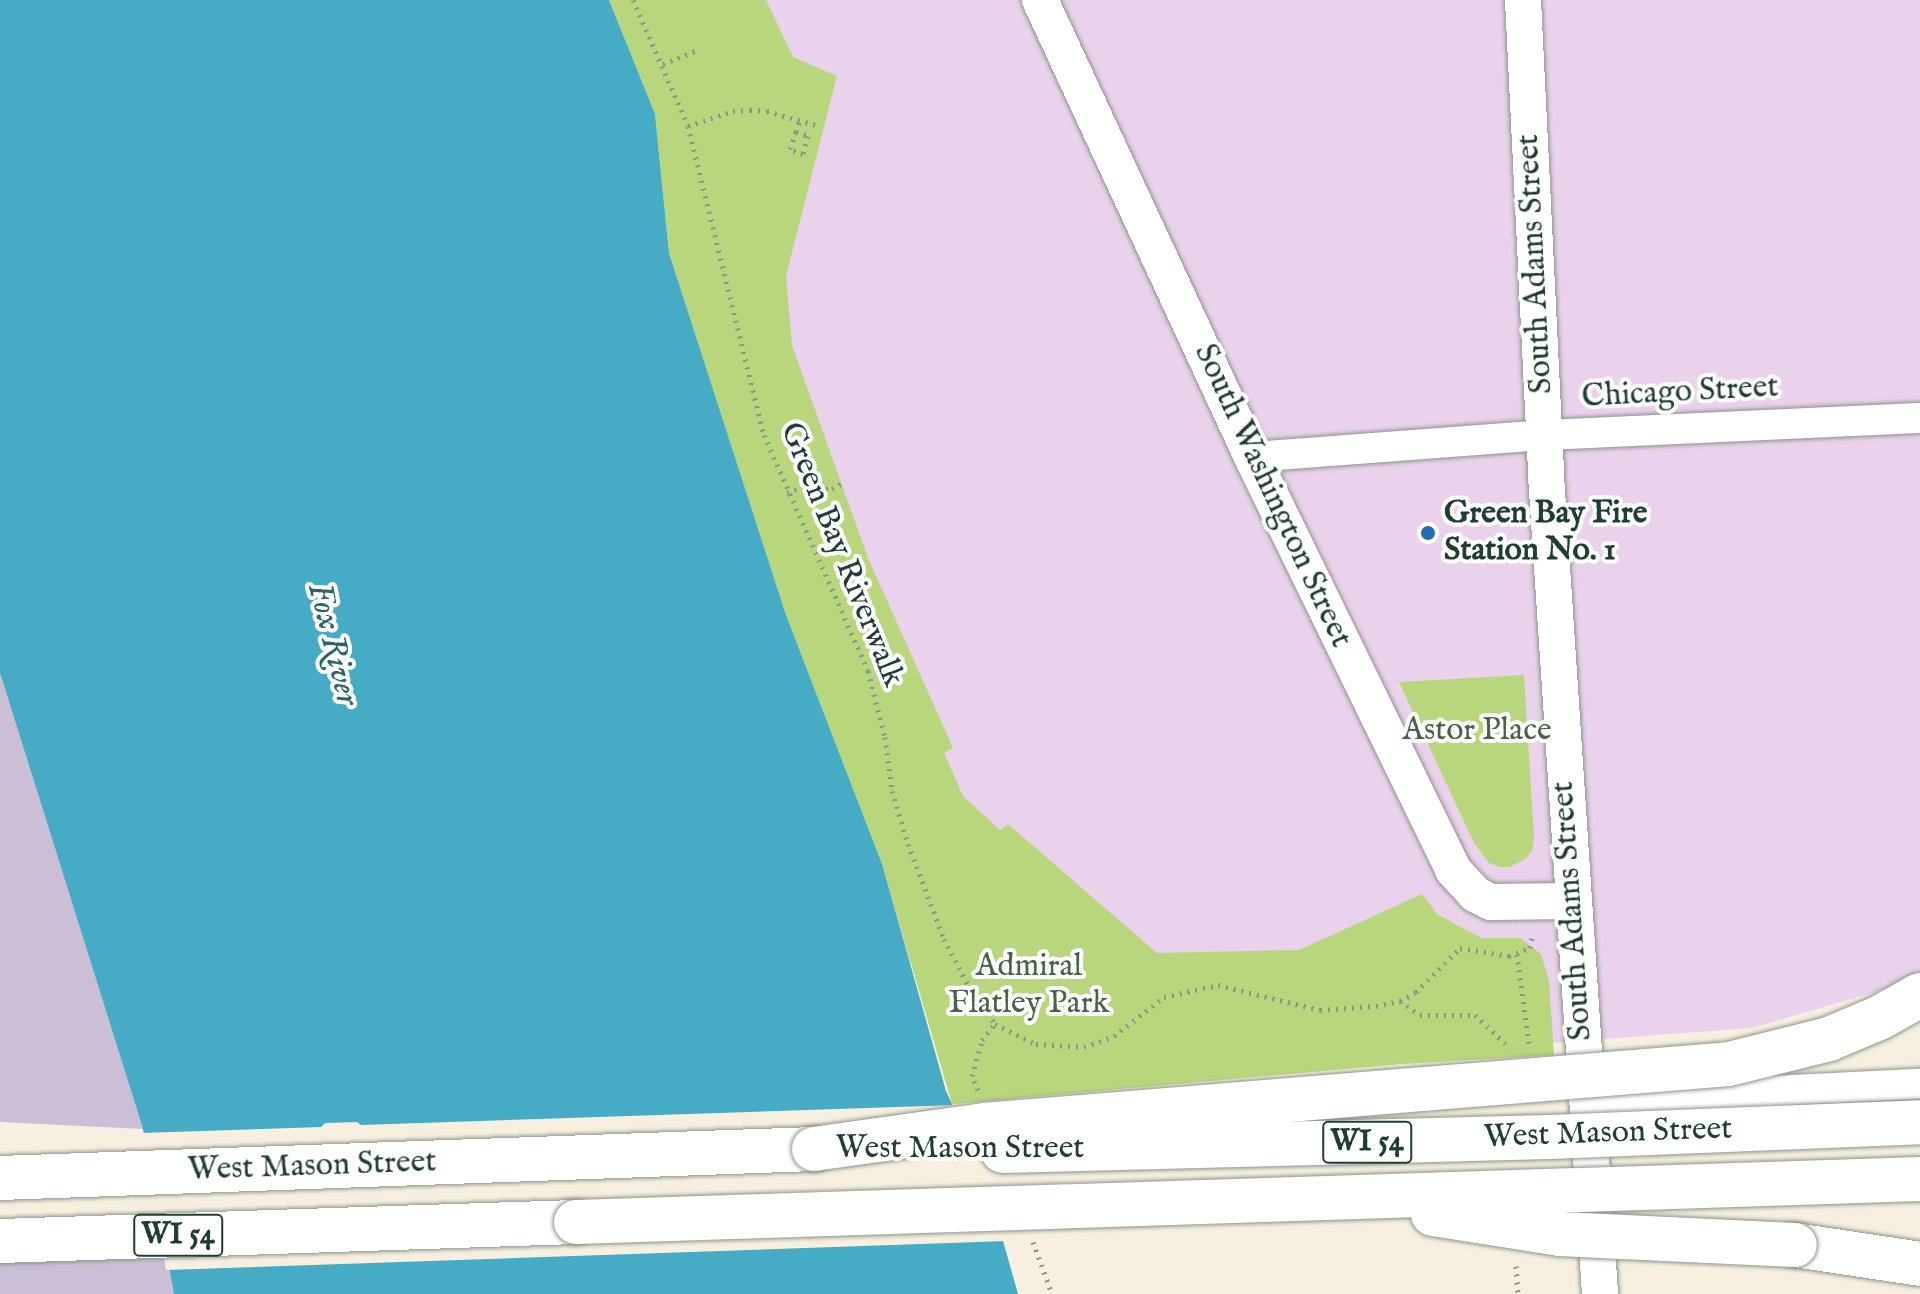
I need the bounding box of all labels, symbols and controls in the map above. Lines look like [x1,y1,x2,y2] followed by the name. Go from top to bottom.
[1510,133,1562,395] street label: South Adams Street
[1185,338,1359,654] street label: South Washington Street
[1581,369,1779,417] street label: Chicago Street
[770,417,912,693] street label: Green Bay Riverwalk
[1444,496,1647,571] place label: Green Bay Fire Station No. 1
[1419,524,1437,542] marker: Green Bay Fire Station No. 1
[298,578,368,710] water label: Fox River
[1402,712,1552,750] park label: Astor Place
[1545,780,1601,1042] street label: South Adams Street
[949,949,1109,1024] park label: Admiral Flatley Park
[1483,1110,1733,1158] street label: West Mason Street
[1321,1116,1413,1168] road number: WI 54
[836,1130,1084,1168] street label: West Mason Street
[187,1143,437,1191] street label: West Mason Street
[132,1209,224,1261] road number: WI 54

